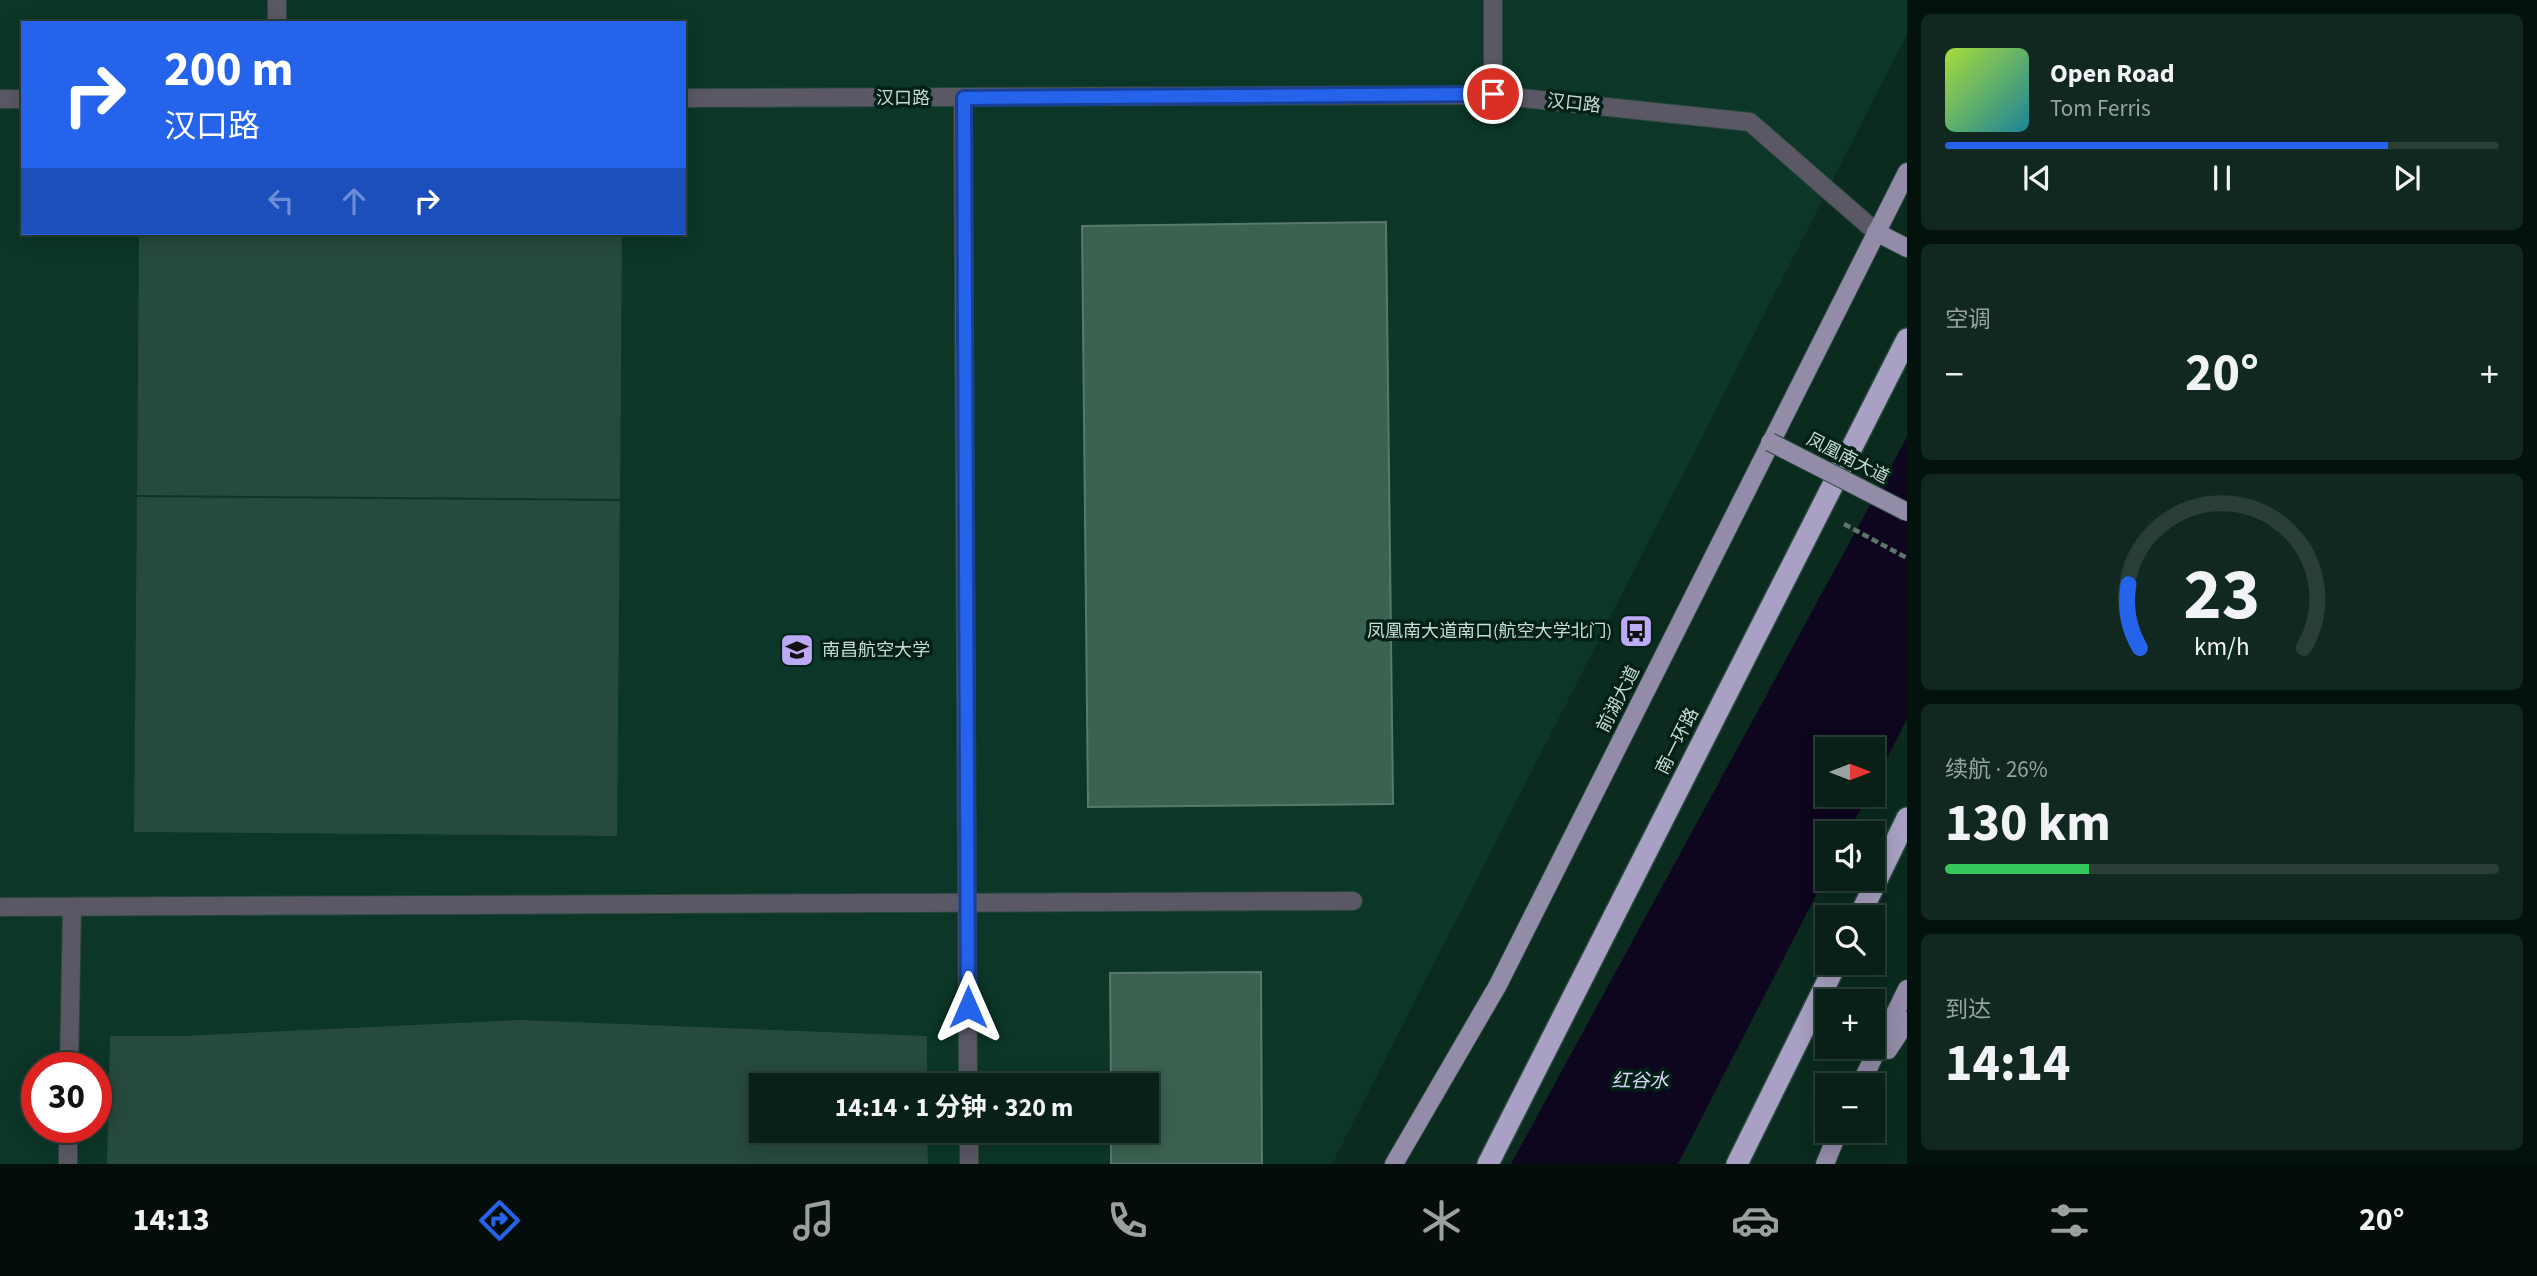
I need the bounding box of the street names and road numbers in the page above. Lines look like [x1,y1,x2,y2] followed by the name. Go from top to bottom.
[876,86,930,111] street label: 汉口路
[1546,88,1602,119] street label: 汉口路
[1802,427,1894,490] street label: 凤凰南大道
[1591,661,1646,737] street label: 前湖大道
[1650,703,1705,779] street label: 南一环路

